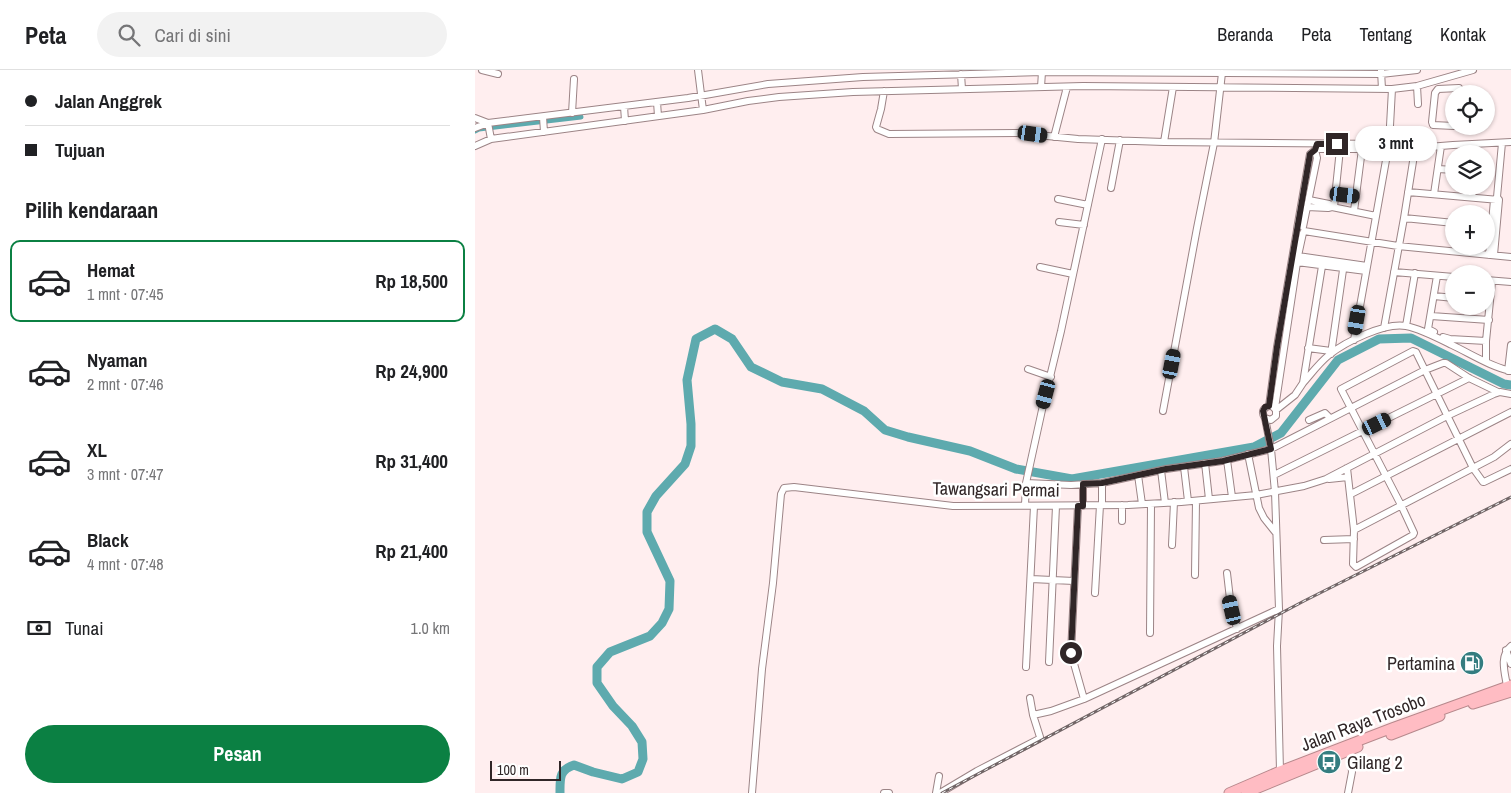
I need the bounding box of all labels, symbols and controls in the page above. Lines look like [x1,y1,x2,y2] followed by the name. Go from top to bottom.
[97,12,447,57] search box
[25,19,67,51] text: Peta
[115,21,143,49] icon: search
[155,22,231,48] text: Cari di sini
[1217,22,1273,47] text: Beranda
[1301,22,1332,47] text: Peta
[1360,22,1412,47] text: Tentang
[1440,22,1486,47] text: Kontak
[1445,85,1495,315] map controls
[1445,85,1495,135] button: locate
[55,88,162,114] text: Jalan Anggrek
[1017,124,1048,144] car
[1355,126,1437,162] callout: 3 mnt
[1379,132,1414,154] text: 3 mnt
[1326,133,1348,155] route end
[55,137,105,163] text: Tujuan
[1445,145,1495,195] button: layers
[1329,186,1360,204] car
[25,195,158,225] text: Pilih kendaraan
[1445,205,1495,255] button: +
[87,257,135,283] text: Hemat
[27,259,72,304] icon: car
[1445,265,1495,315] button: −
[375,268,448,294] text: Rp 18,500
[87,283,164,305] text: 1 mnt · 07:45
[1347,304,1366,336] car
[87,347,148,373] text: Nyaman
[1161,348,1182,380] car
[27,349,72,394] icon: car
[375,358,448,384] text: Rp 24,900
[87,373,164,395] text: 2 mnt · 07:46
[1034,378,1057,410] car
[1360,411,1393,437] car
[87,437,107,463] text: XL
[27,439,72,484] icon: car
[375,448,448,474] text: Rp 31,400
[87,463,164,485] text: 3 mnt · 07:47
[932,475,1060,503] street label: Tawangsari Permai
[87,527,129,553] text: Black
[27,529,72,574] icon: car
[375,538,448,564] text: Rp 21,400
[87,553,164,575] text: 4 mnt · 07:48
[1221,594,1242,626] car
[25,614,53,642] icon: cash
[65,615,104,641] text: Tunai
[411,617,450,639] text: 1.0 km
[1060,642,1082,664] route start
[1459,650,1485,676] fuel station icon: Pertamina
[1387,651,1455,676] place label: Pertamina
[1297,687,1429,757] street label: Jalan Raya Trosobo
[25,725,450,783] button: Pesan
[1316,749,1342,775] bus stop icon: Gilang 2
[1347,750,1403,775] place label: Gilang 2
[490,758,561,781] scale bar
[497,761,529,779] text: 100 m

